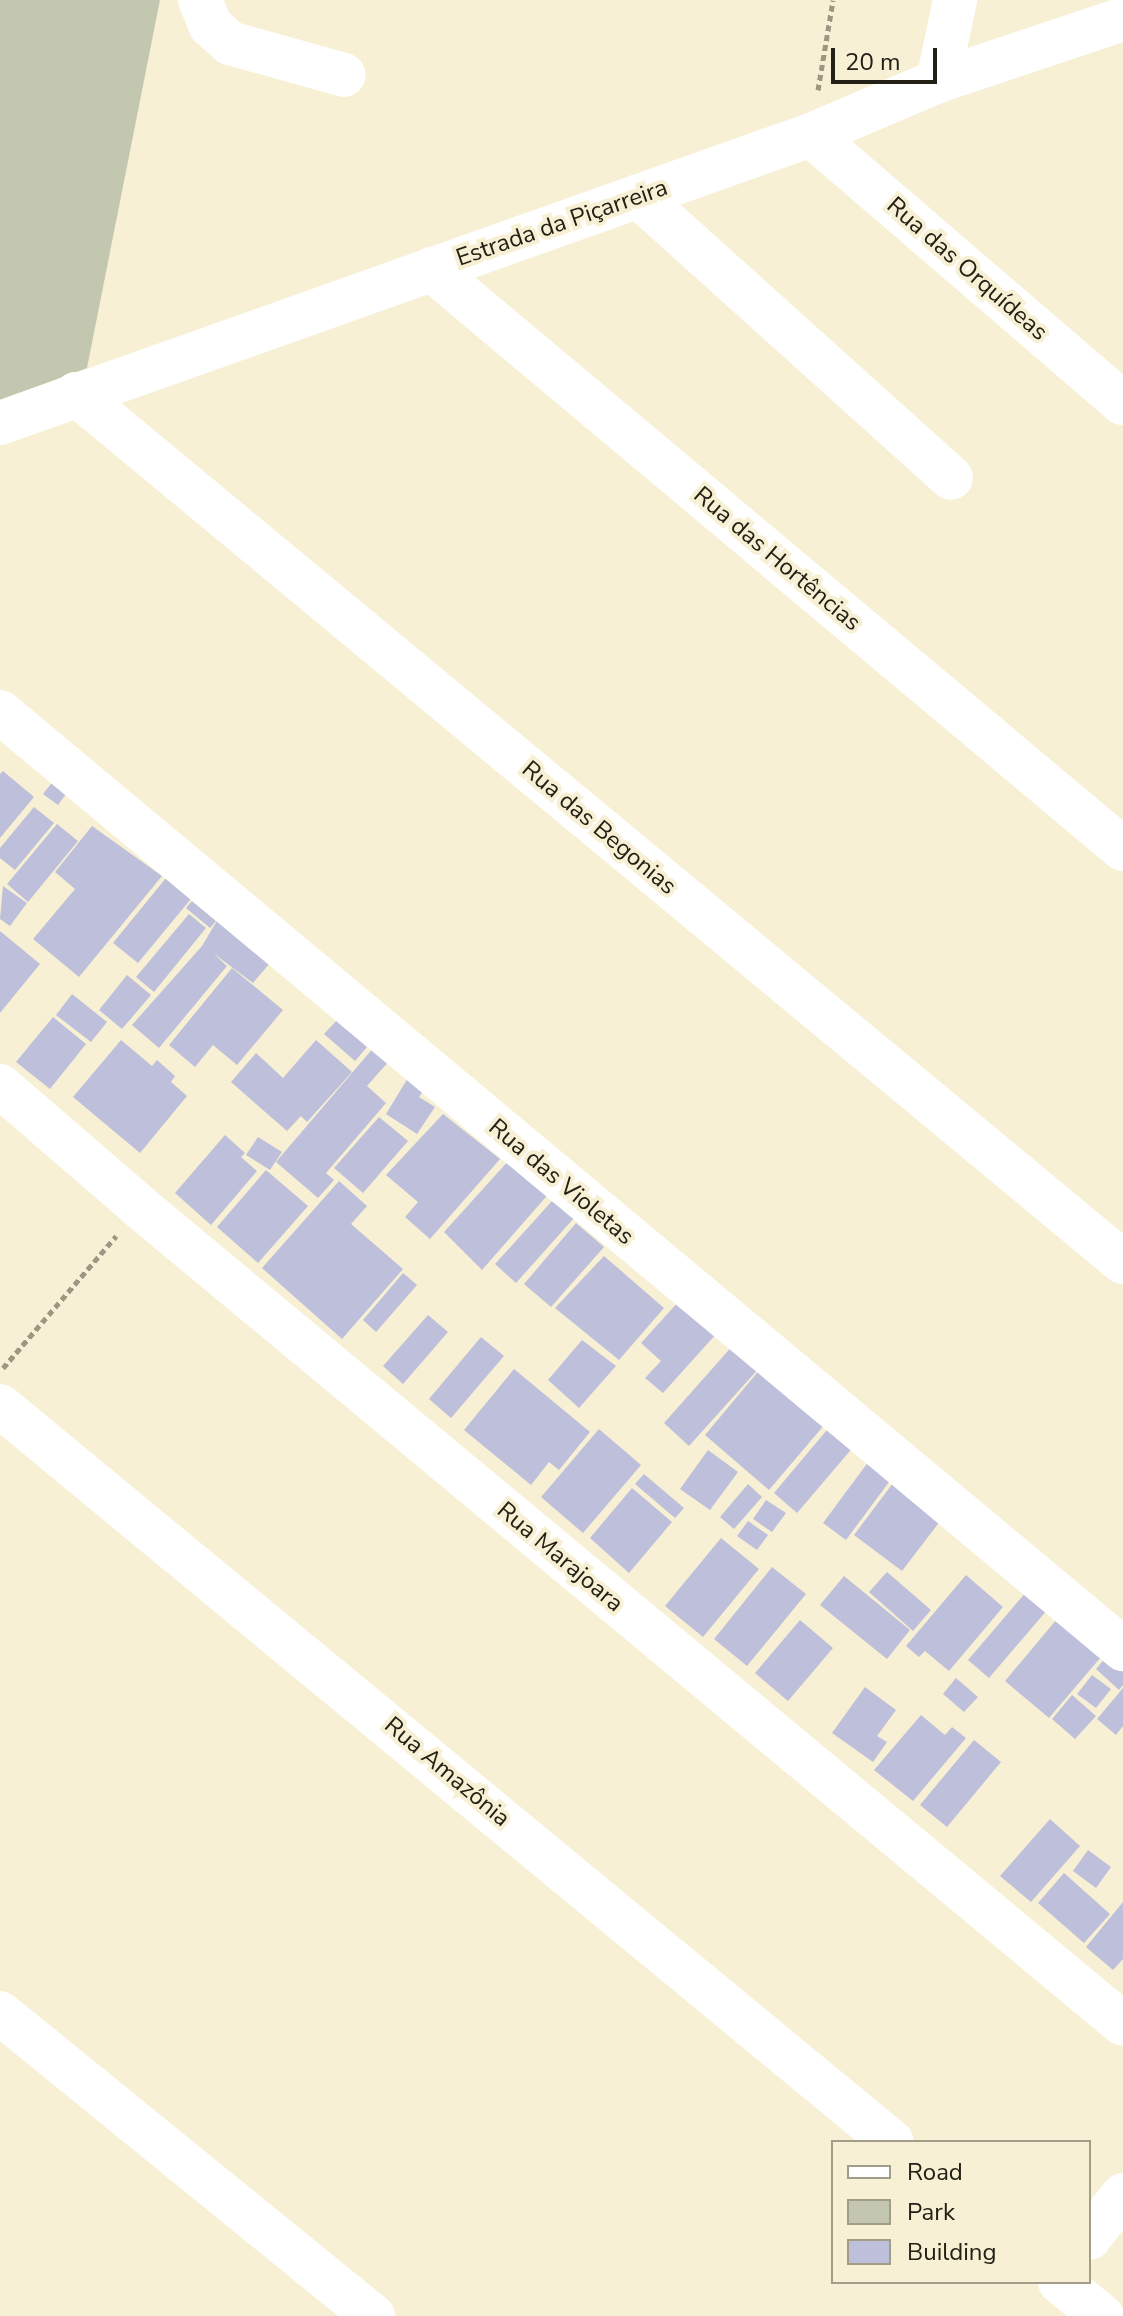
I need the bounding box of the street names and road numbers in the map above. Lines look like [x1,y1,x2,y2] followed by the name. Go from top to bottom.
[453,173,671,273] street label: Estrada da Piçarreira
[881,191,1053,347] street label: Rua das Orquídeas
[688,481,866,637] street label: Rua das Hortências
[516,755,682,901] street label: Rua das Begonias
[483,1113,639,1251] street label: Rua das Violetas
[491,1496,629,1618] street label: Rua Marajoara
[378,1711,516,1833] street label: Rua Amazônia

